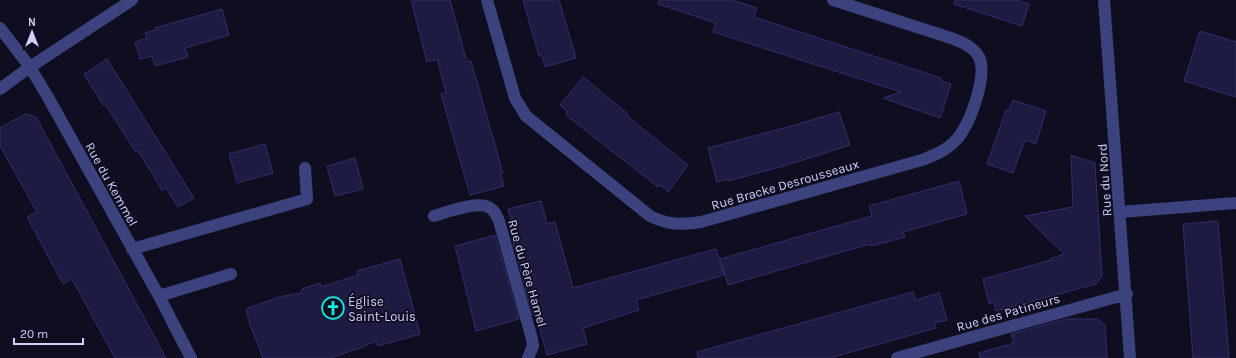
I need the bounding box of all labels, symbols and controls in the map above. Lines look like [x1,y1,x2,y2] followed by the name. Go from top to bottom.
[12,12,52,52] north arrow
[28,16,36,29] text: N
[82,140,141,229] street label: Rue du Kemmel
[1094,143,1115,217] street label: Rue du Nord
[709,156,861,213] street label: Rue Bracke Desrousseaux
[505,218,550,329] street label: Rue du Père Hamel
[955,290,1062,334] street label: Rue des Patineurs
[348,292,416,324] place label: Église Saint-Louis
[320,295,346,321] church icon: Église Saint-Louis
[14,320,83,346] scale bar
[20,327,48,341] text: 20 m

